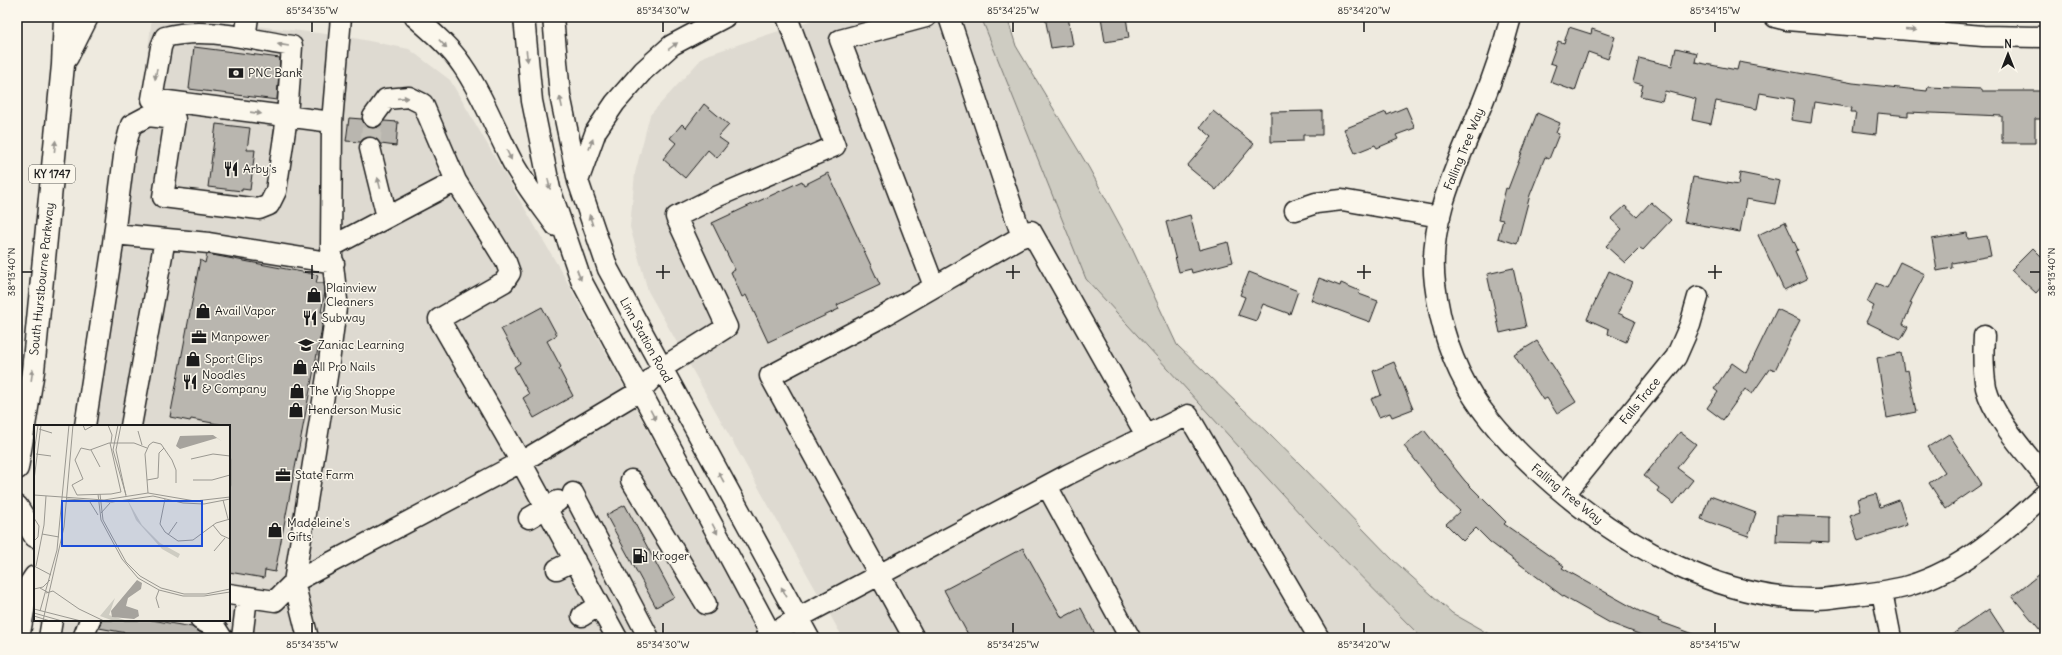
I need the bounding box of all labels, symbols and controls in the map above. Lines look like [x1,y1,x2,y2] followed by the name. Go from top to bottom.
[286,4,338,17] text: 85°34'35"W
[637,4,689,17] text: 85°34'30"W
[987,4,1039,17] text: 85°34'25"W
[1338,4,1390,17] text: 85°34'20"W
[1690,4,1740,17] text: 85°34'15"W
[1905,27,1917,34] one-way arrow
[1988,34,2028,74] north arrow
[2004,37,2012,51] text: N
[438,39,448,49] one-way arrow
[277,41,289,47] one-way arrow
[668,42,678,50] one-way arrow
[524,50,530,62] one-way arrow
[227,64,245,82] bank icon: PNC Bank
[248,65,302,80] place label: PNC Bank
[153,68,159,80] one-way arrow
[397,94,409,101] one-way arrow
[558,96,564,108] one-way arrow
[1440,105,1487,192] street label: Falling Tree Way
[250,110,262,116] one-way arrow
[588,138,594,150] one-way arrow
[52,140,58,152] one-way arrow
[506,149,512,160] one-way arrow
[222,160,240,178] restaurant icon: Arby's
[243,161,277,176] place label: Arby's
[29,165,75,183] road number: KY 1747
[375,177,381,189] one-way arrow
[547,178,553,190] one-way arrow
[26,202,57,356] street label: South Hurstbourne Parkway
[587,214,593,226] one-way arrow
[5,248,18,296] text: 38°13'40"N
[2045,248,2058,296] text: 38°13'40"N
[577,270,583,282] one-way arrow
[326,280,377,309] place label: Plainview Cleaners
[305,286,323,304] shop icon: Plainview Cleaners
[617,295,676,385] street label: Linn Station Road
[194,302,212,320] shop icon: Avail Vapor
[215,303,276,318] place label: Avail Vapor
[301,309,319,327] restaurant icon: Subway
[322,310,365,325] place label: Subway
[190,328,208,346] office icon: Manpower
[211,329,269,344] place label: Manpower
[297,336,315,354] school or university icon: Zaniac Learning
[318,337,405,352] place label: Zaniac Learning
[184,350,202,368] shop icon: Sport Clips
[205,351,263,366] place label: Sport Clips
[291,358,309,376] shop icon: All Pro Nails
[312,359,375,374] place label: All Pro Nails
[202,367,266,396] place label: Noodles & Company
[29,369,35,381] one-way arrow
[181,373,199,391] restaurant icon: Noodles & Company
[1616,374,1663,427] street label: Falls Trace
[288,382,306,400] shop icon: The Wig Shoppe
[309,383,395,398] place label: The Wig Shoppe
[287,401,305,419] shop icon: Henderson Music
[308,402,401,417] place label: Henderson Music
[650,409,657,421] one-way arrow
[34,425,230,621] inset map
[1529,460,1606,527] street label: Falling Tree Way
[274,466,292,484] office icon: State Farm
[295,467,355,482] place label: State Farm
[718,471,725,483] one-way arrow
[287,515,350,544] place label: Madeleine's Gifts
[266,521,284,539] shop icon: Madeleine's Gifts
[711,523,718,535] one-way arrow
[631,547,649,565] fuel station icon: Kroger
[652,548,689,563] place label: Kroger
[780,586,787,597] one-way arrow
[286,638,338,651] text: 85°34'35"W
[637,638,689,651] text: 85°34'30"W
[987,638,1039,651] text: 85°34'25"W
[1338,638,1390,651] text: 85°34'20"W
[1690,638,1740,651] text: 85°34'15"W

